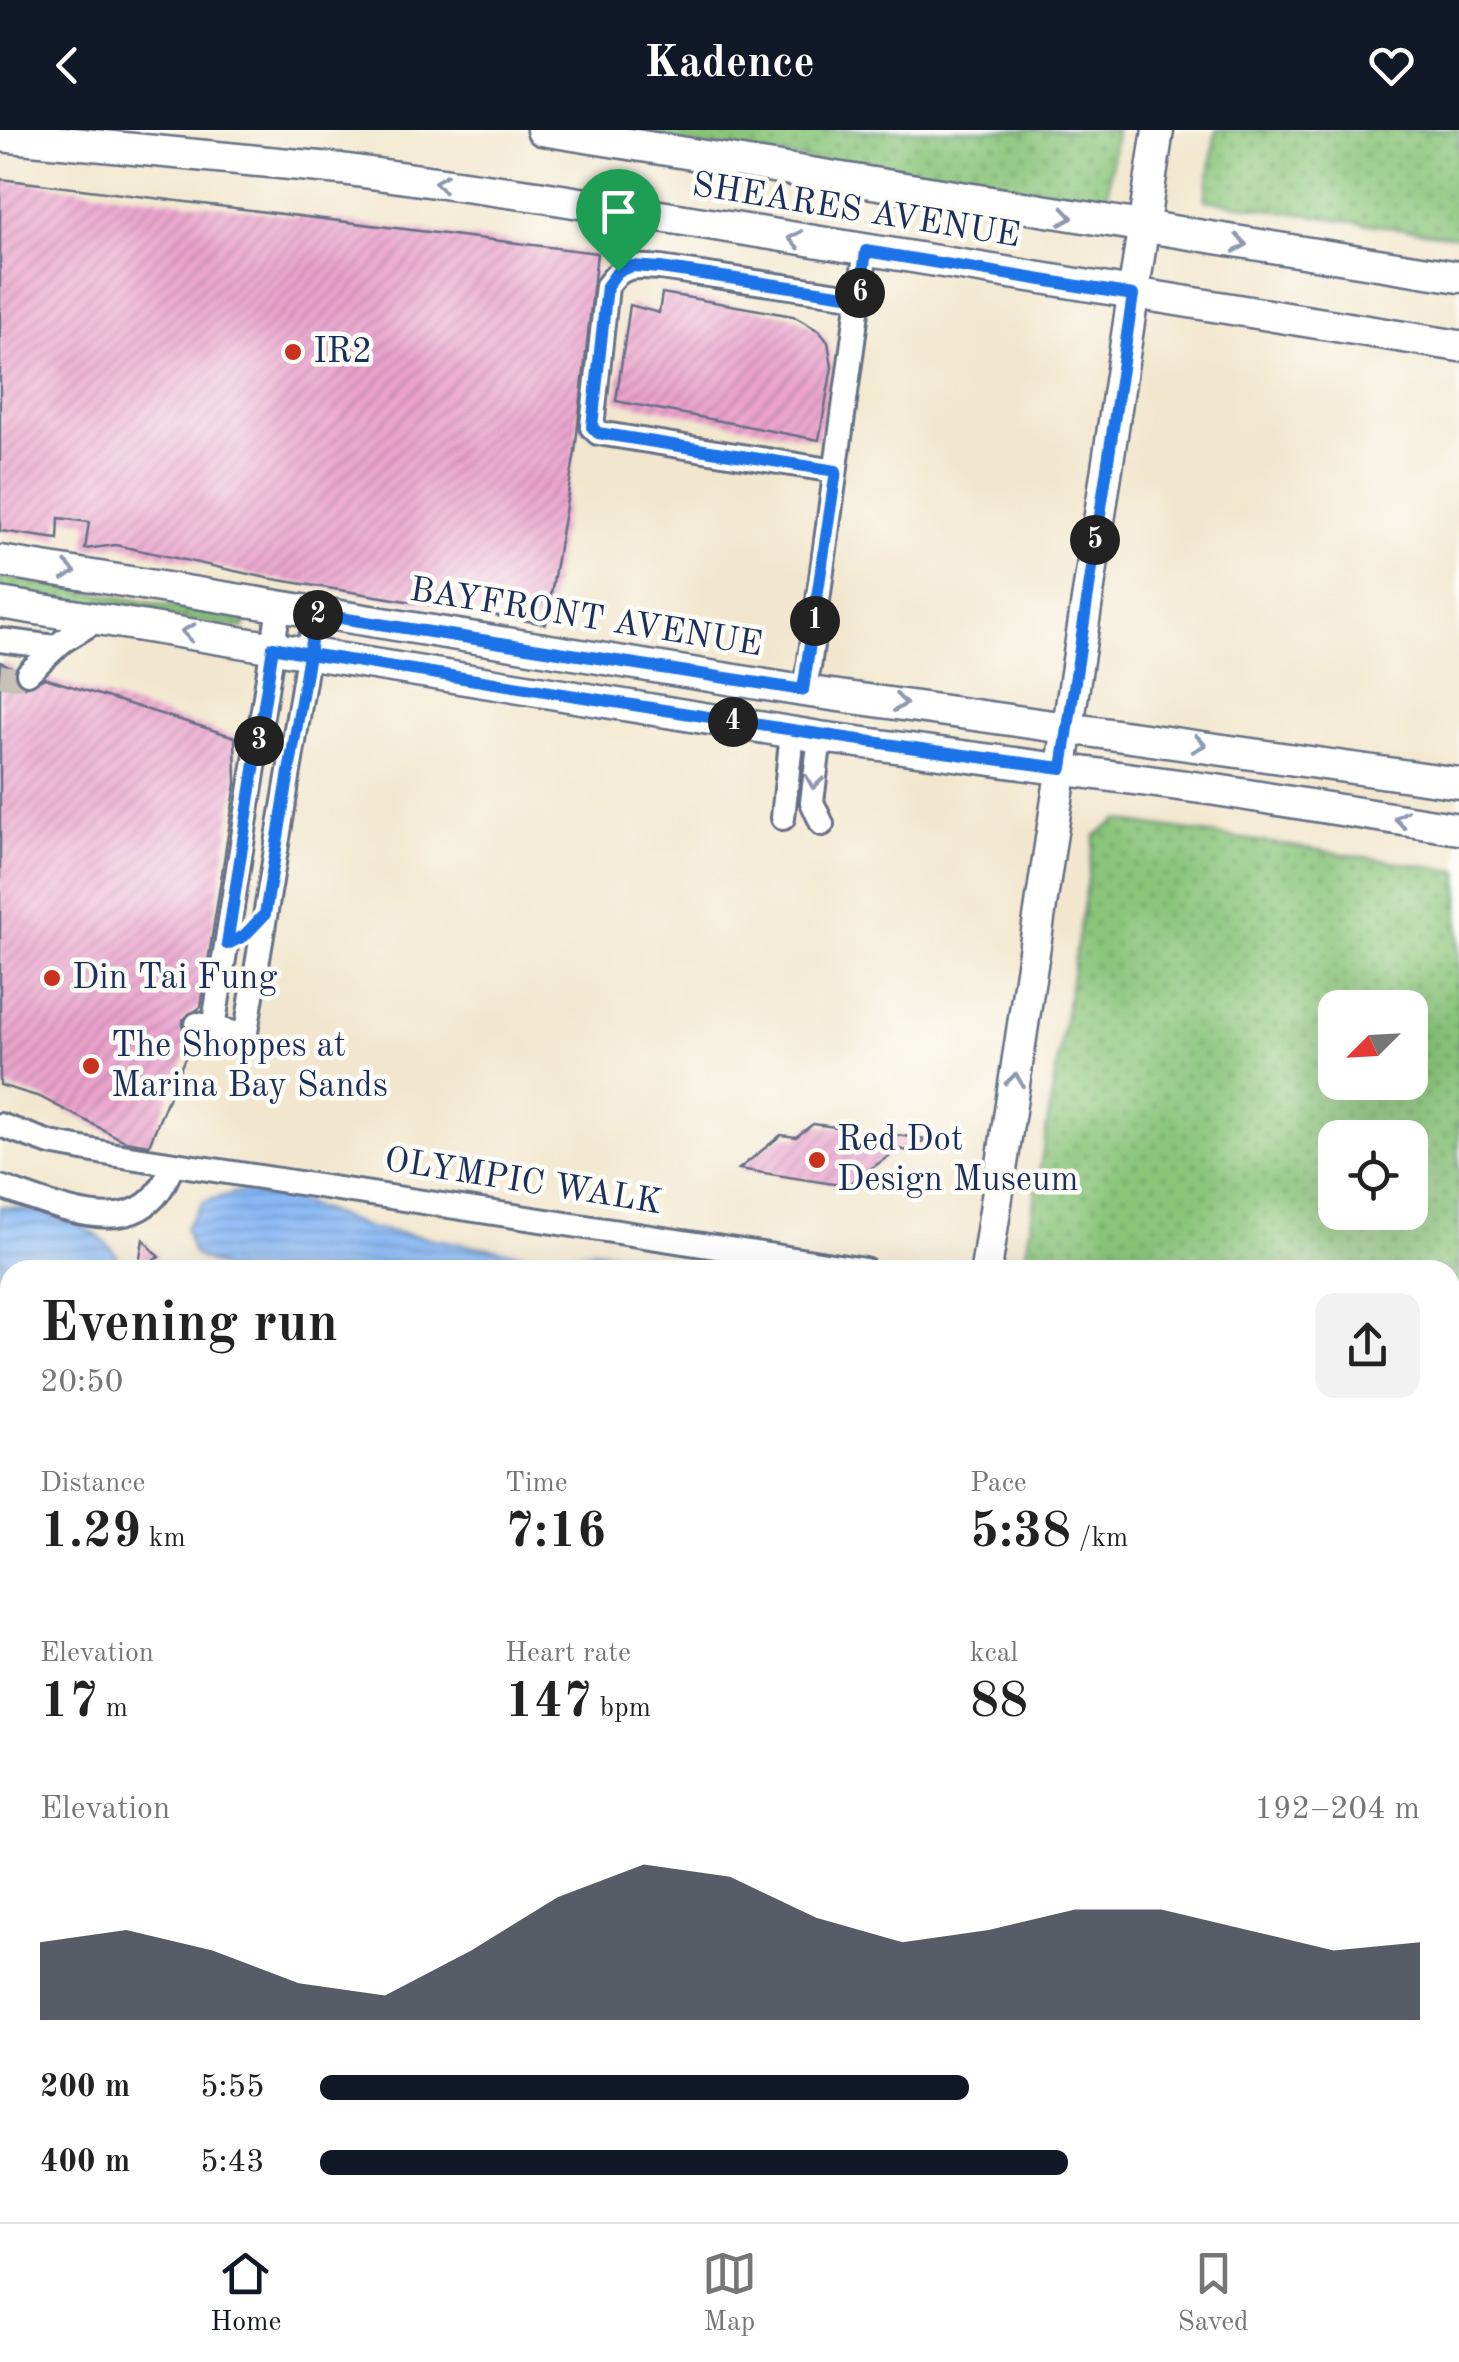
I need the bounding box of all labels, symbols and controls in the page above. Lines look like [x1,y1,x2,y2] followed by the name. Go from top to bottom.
[40,38,95,93] icon: back
[1364,38,1419,93] icon: heart
[644,42,815,87] text: Kadence
[690,168,1022,254] street label: SHEARES AVENUE
[576,169,661,272] pin
[432,173,448,194] one-way arrow
[591,184,646,239] icon: arrive
[1058,206,1075,227] one-way arrow
[787,229,804,250] one-way arrow
[1231,233,1248,254] one-way arrow
[835,268,885,318] pin: 6
[852,279,868,307] text: 6
[313,335,372,370] place label: IR2
[282,341,304,363] marker: IR2
[1070,515,1120,565] pin: 5
[1087,526,1103,554] text: 5
[61,560,78,581] one-way arrow
[407,573,765,663] street label: BAYFRONT AVENUE
[293,590,343,640] pin: 2
[790,596,840,646] pin: 1
[310,601,326,629] text: 2
[807,607,823,635] text: 1
[180,622,196,643] one-way arrow
[892,692,908,713] one-way arrow
[708,697,758,747] pin: 4
[725,708,741,736] text: 4
[234,716,284,766] pin: 3
[251,727,267,755] text: 3
[1190,733,1207,754] one-way arrow
[805,774,826,790] one-way arrow
[1393,809,1409,830] one-way arrow
[72,961,277,996] place label: Din Tai Fung
[41,967,63,989] marker: Din Tai Fung
[1318,990,1428,1100] north arrow
[1318,990,1428,1230] map controls
[111,1029,388,1104] place label: The Shoppes at Marina Bay Sands
[80,1055,102,1077] marker: The Shoppes at Marina Bay Sands
[1003,1071,1024,1088] one-way arrow
[1318,1120,1428,1230] button: locate
[837,1123,1078,1198] place label: Red Dot Design Museum
[382,1143,664,1221] street label: OLYMPIC WALK
[806,1149,828,1171] marker: Red Dot Design Museum
[1315,1293,1420,1398] button: share
[40,1298,338,1353] text: Evening run
[40,1367,123,1399] text: 20:50
[40,1470,145,1498] text: Distance
[505,1470,568,1498] text: Time
[970,1470,1027,1498] text: Pace
[40,1508,141,1558] text: 1.29
[505,1508,606,1558] text: 7:16
[970,1508,1071,1558] text: 5:38
[141,1525,186,1553] text: km
[1071,1525,1128,1553] text: /km
[40,1640,154,1668] text: Elevation
[505,1640,631,1668] text: Heart rate
[970,1640,1018,1668] text: kcal
[40,1678,98,1728] text: 17
[505,1678,592,1728] text: 147
[970,1678,1028,1728] text: 88
[98,1695,128,1723] text: m
[592,1695,651,1723] text: bpm
[40,1794,170,1826] text: Elevation
[1254,1794,1420,1826] text: 192–204 m
[40,2072,130,2104] text: 200 m
[200,2072,265,2104] text: 5:55
[40,2147,130,2179] text: 400 m
[200,2147,265,2179] text: 5:43
[210,2246,281,2341] tab: Home
[702,2246,757,2341] tab: Map
[1177,2246,1249,2341] tab: Saved

